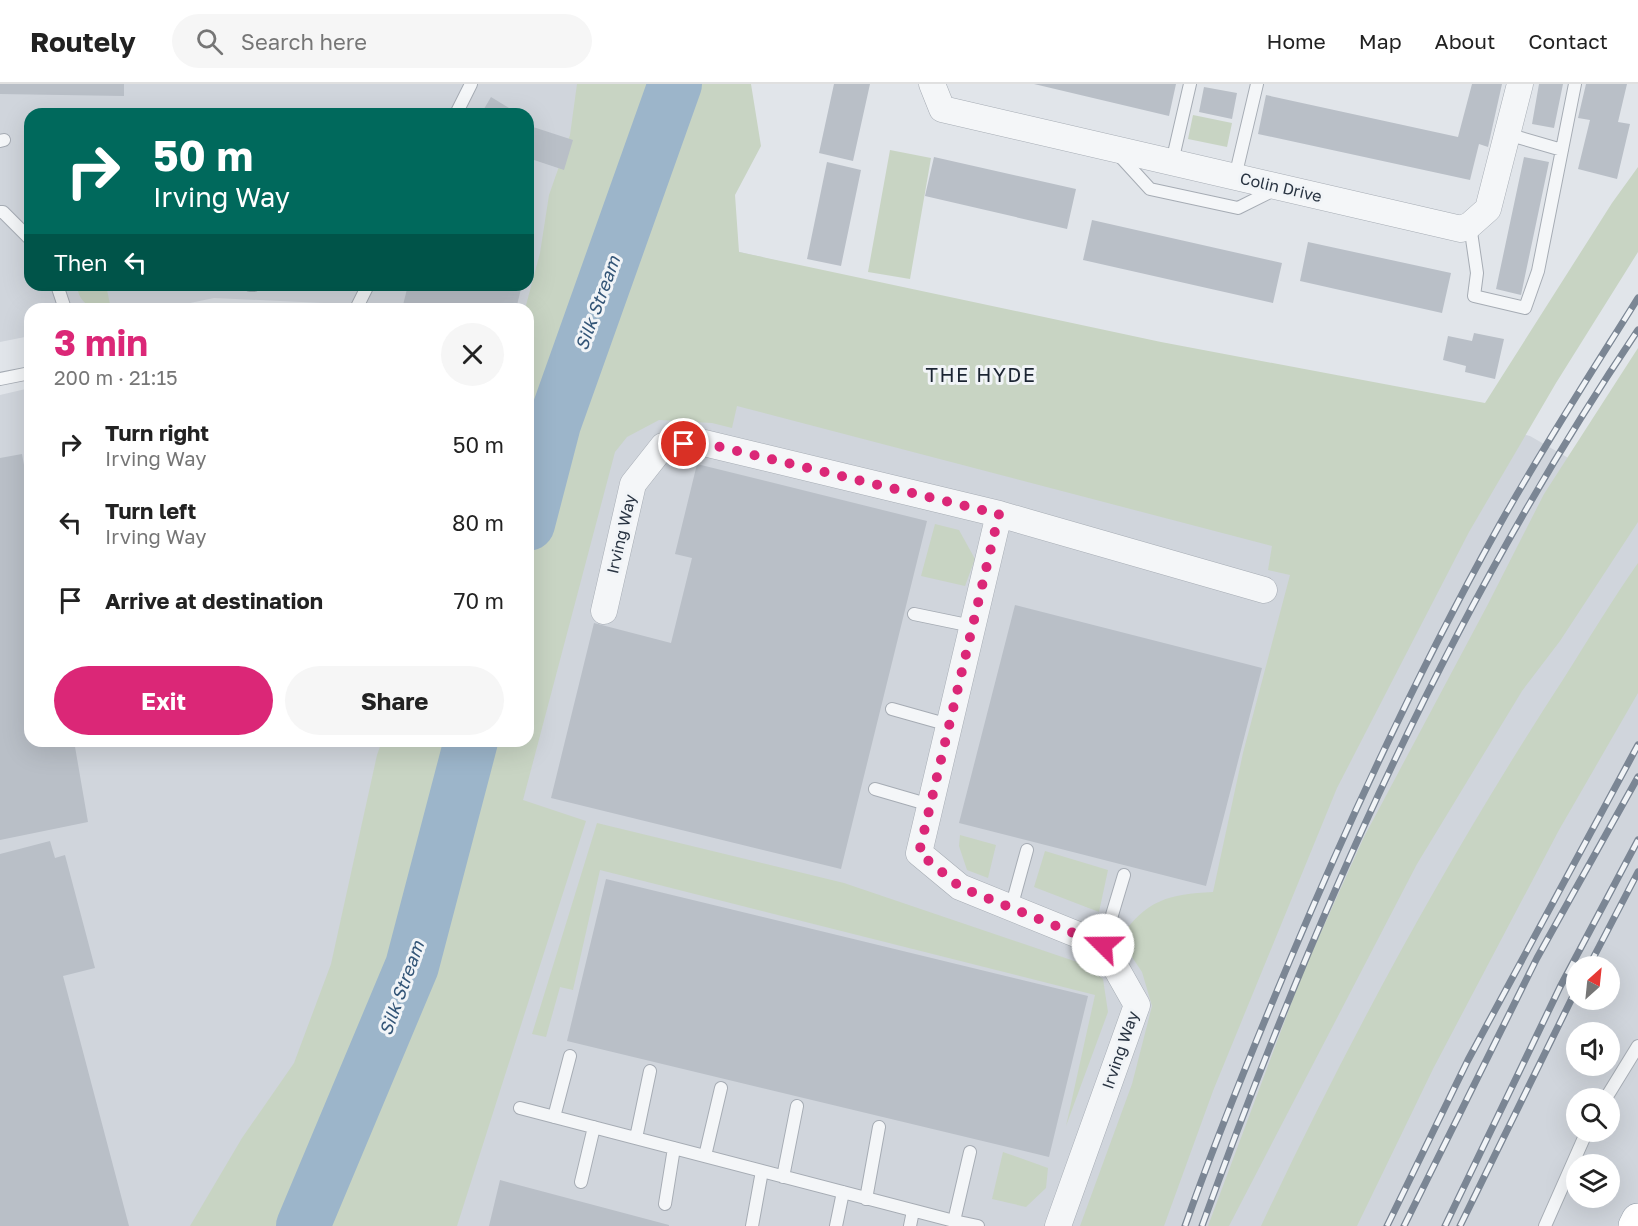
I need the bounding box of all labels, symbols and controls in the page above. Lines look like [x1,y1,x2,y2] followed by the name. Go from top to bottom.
[172,14,592,68] search box
[30,25,136,58] text: Routely
[193,25,226,58] icon: search
[241,28,367,55] text: Search here
[1266,28,1326,54] text: Home
[1359,28,1402,54] text: Map
[1435,28,1495,54] text: About
[1528,28,1608,54] text: Contact
[153,130,253,180] text: 50 m
[54,132,132,210] icon: right
[1238,168,1324,206] street label: Colin Drive
[153,181,290,213] text: Irving Way
[119,246,152,279] icon: left
[54,249,107,276] text: Then
[570,252,625,353] water label: Silk Stream
[54,321,148,364] text: 3 min
[441,323,504,386] button: close
[926,362,1037,386] district label: THE HYDE
[54,365,178,389] text: 200 m · 21:15
[658,418,709,469] pin
[105,419,209,446] text: Turn right
[667,427,700,460] icon: arrive
[54,428,87,461] icon: right
[453,431,504,458] text: 50 m
[105,446,206,470] text: Irving Way
[602,492,640,576] street label: Irving Way
[105,497,196,524] text: Turn left
[54,506,87,539] icon: left
[452,509,504,536] text: 80 m
[105,524,206,548] text: Irving Way
[54,584,87,617] icon: arrive
[105,587,323,614] text: Arrive at destination
[454,587,504,614] text: 70 m
[54,666,273,735] button: Exit
[285,666,504,735] button: Share
[1071,913,1135,977] position arrow
[374,937,429,1038] water label: Silk Stream
[1566,956,1620,1010] north arrow
[1566,956,1620,1208] map controls
[1097,1008,1143,1092] street label: Irving Way
[1566,1022,1620,1076] button: sound
[1566,1088,1620,1142] button: search
[1566,1154,1620,1208] button: layers

